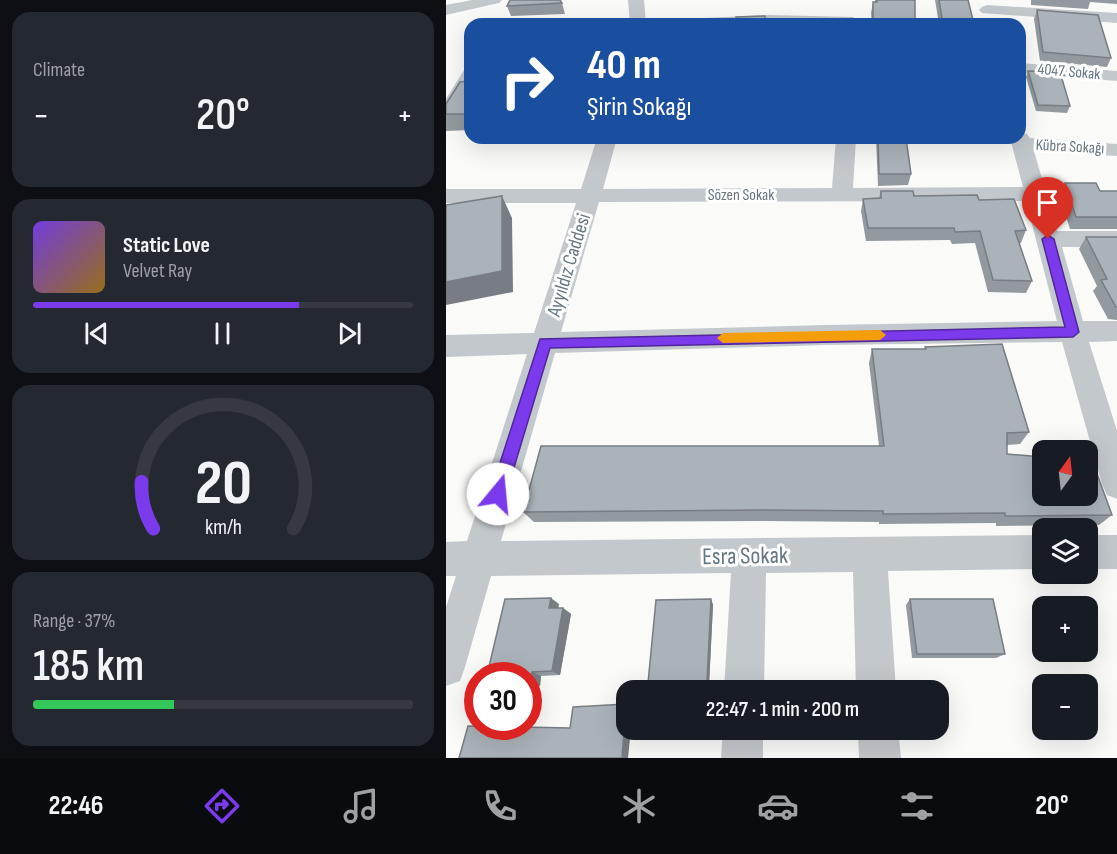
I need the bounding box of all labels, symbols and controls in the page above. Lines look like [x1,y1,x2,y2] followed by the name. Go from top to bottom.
[587,40,661,91] text: 40 m
[488,42,566,120] icon: right
[33,58,85,82] text: Climate
[1037,60,1101,84] street label: 4047. Sokak
[196,88,250,143] text: 20°
[587,91,691,123] text: Şirin Sokağı
[33,96,49,136] text: −
[397,96,413,136] text: +
[1035,136,1105,158] street label: Kübra Sokağı
[1022,177,1073,239] pin
[708,186,774,205] street label: Sözen Sokak
[1031,186,1064,219] icon: arrive
[542,211,596,320] street label: Ayyıldız Caddesi
[123,232,210,259] text: Static Love
[123,259,192,283] text: Velvet Ray
[80,317,113,350] icon: previous
[206,317,239,350] icon: pause
[333,317,366,350] icon: next
[1032,440,1098,506] north arrow
[1032,440,1098,740] map controls
[194,447,252,522] text: 20
[466,462,530,526] position arrow
[204,516,242,541] text: km/h
[1032,518,1098,584] button: layers
[702,541,788,571] street label: Esra Sokak
[1032,596,1098,662] button: +
[33,609,115,633] text: Range · 37%
[33,639,144,694] text: 185 km
[464,662,542,740] speed limit sign: 30
[1032,674,1098,740] button: −
[706,696,859,723] text: 22:47 · 1 min · 200 m
[201,785,243,827] icon: directions
[340,785,382,827] icon: music
[479,785,521,827] icon: phone
[618,785,660,827] icon: climate
[757,785,799,827] icon: car
[896,785,938,827] icon: filters
[49,790,104,822] text: 22:46
[1035,790,1068,822] text: 20°

